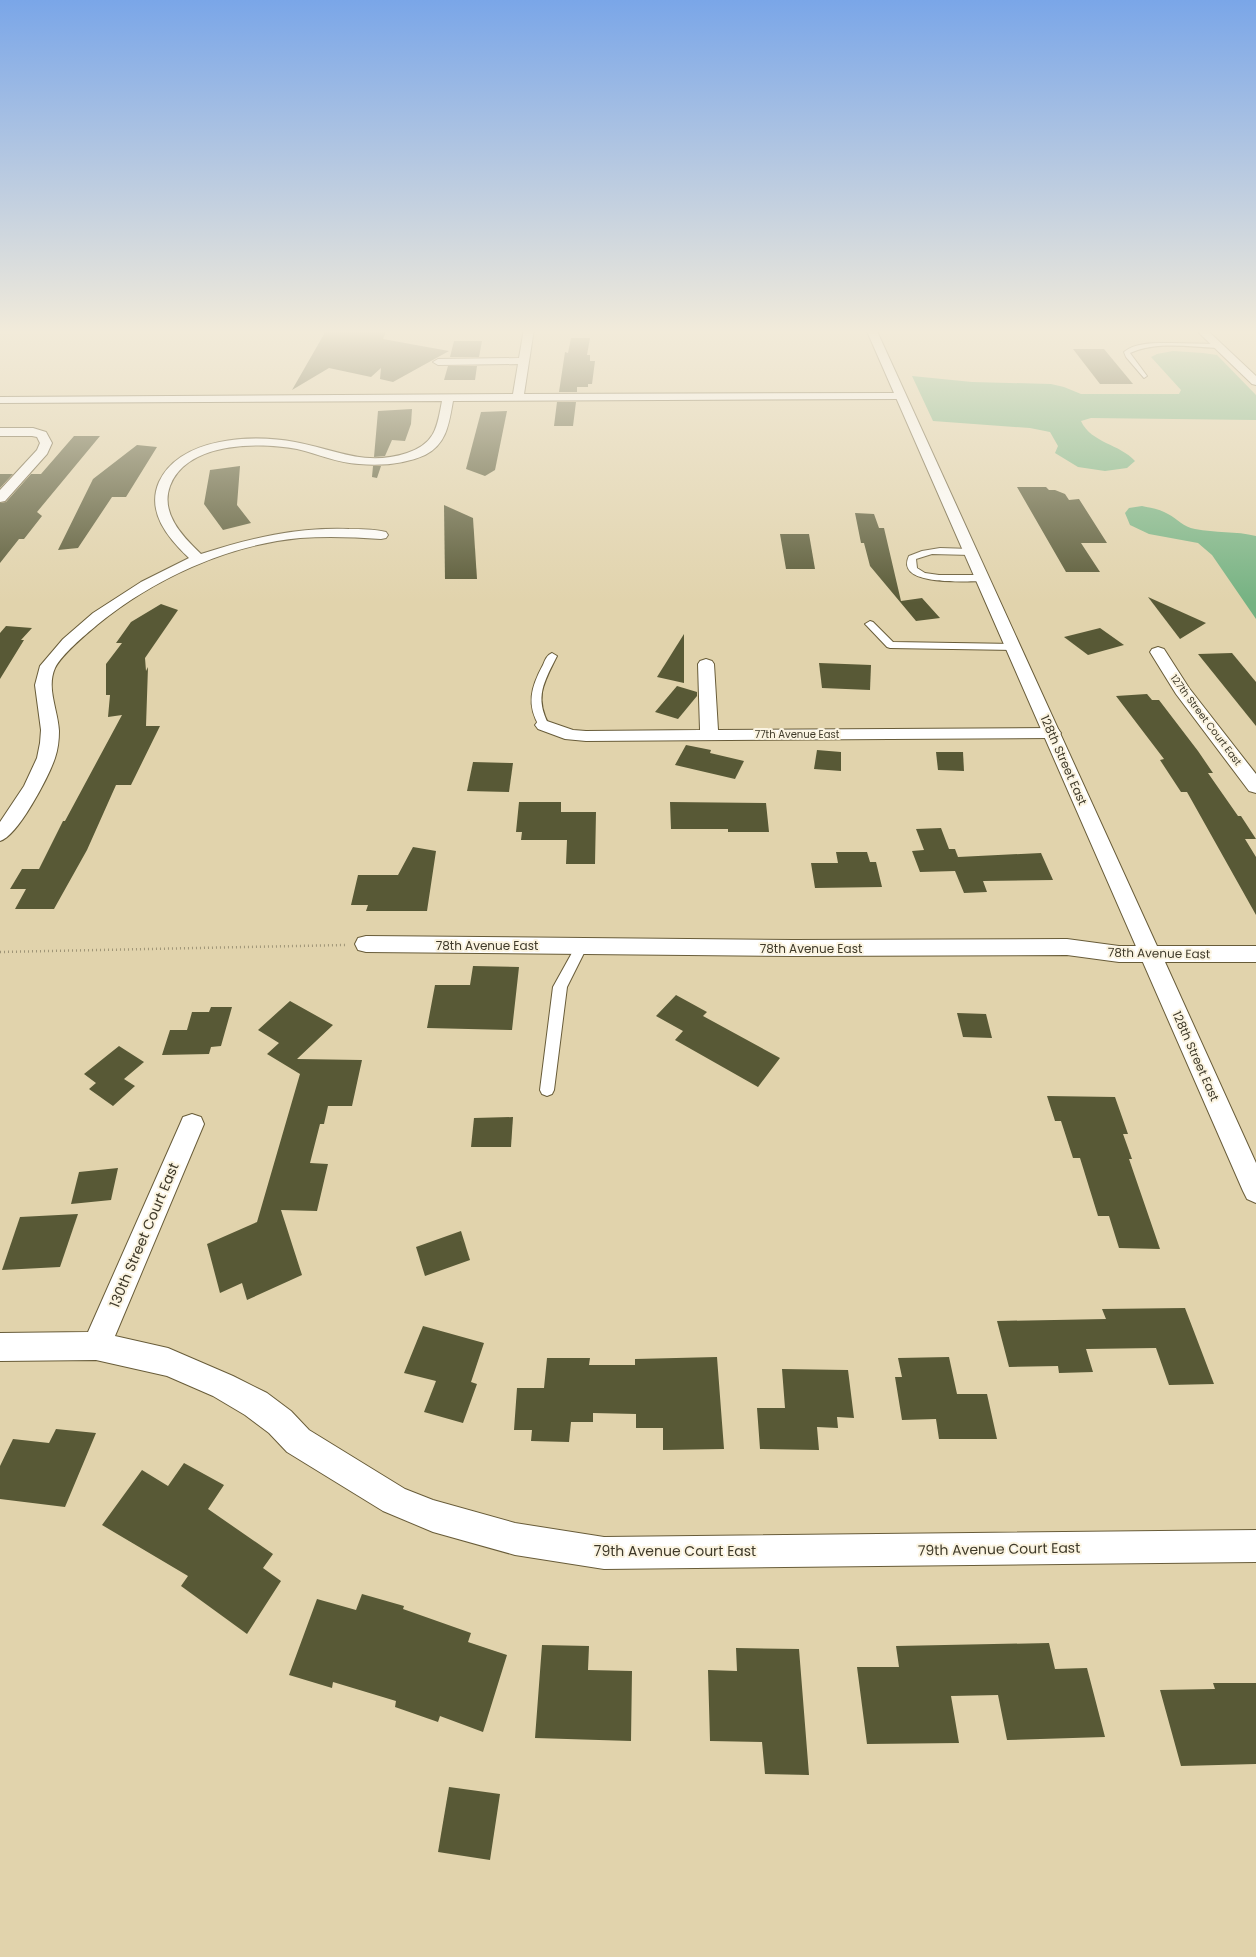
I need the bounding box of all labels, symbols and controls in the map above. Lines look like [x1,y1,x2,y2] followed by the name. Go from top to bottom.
[1167,671,1245,769] street label: 127th Street Court East
[1037,712,1091,808] street label: 128th Street East
[755,727,840,742] street label: 77th Avenue East
[436,937,538,954] street label: 78th Avenue East
[760,940,862,957] street label: 78th Avenue East
[1108,944,1210,962] street label: 78th Avenue East
[1169,1008,1223,1104] street label: 128th Street East
[104,1159,184,1311] street label: 130th Street Court East
[918,1538,1080,1560] street label: 79th Avenue Court East
[594,1541,756,1561] street label: 79th Avenue Court East

